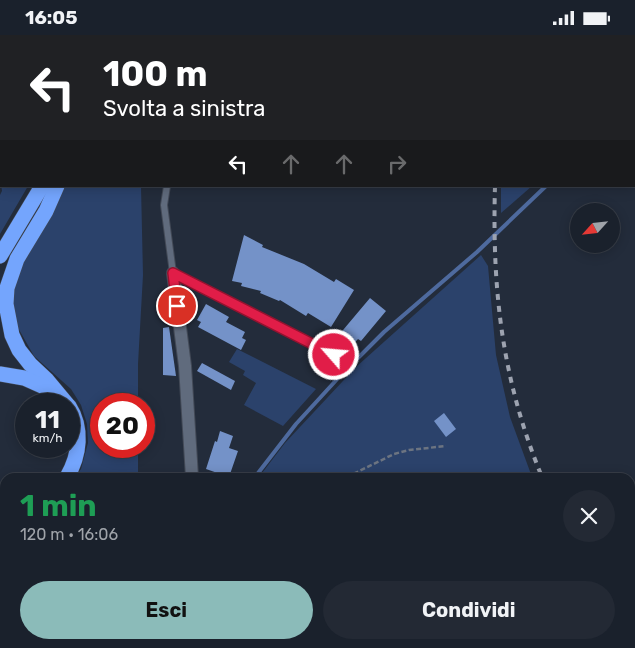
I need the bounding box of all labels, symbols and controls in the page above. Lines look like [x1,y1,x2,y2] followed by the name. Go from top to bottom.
[25,6,78,29] text: 16:05
[103,53,208,95] text: 100 m
[20,55,85,120] icon: left
[103,95,265,122] text: Svolta a sinistra
[224,150,252,178] icon: left
[277,150,305,178] icon: ahead
[330,150,358,178] icon: ahead
[383,150,411,178] icon: right
[570,203,620,253] north arrow
[570,203,620,253] map controls
[156,285,198,327] pin
[163,292,191,320] icon: arrive
[307,328,359,380] position arrow
[90,393,155,458] speed limit sign: 20
[35,405,60,434] text: 11
[33,431,62,445] text: km/h
[20,488,97,524] text: 1 min
[563,490,615,542] button: close
[20,525,118,544] text: 120 m · 16:06
[20,581,313,639] button: Esci
[323,581,615,639] button: Condividi

